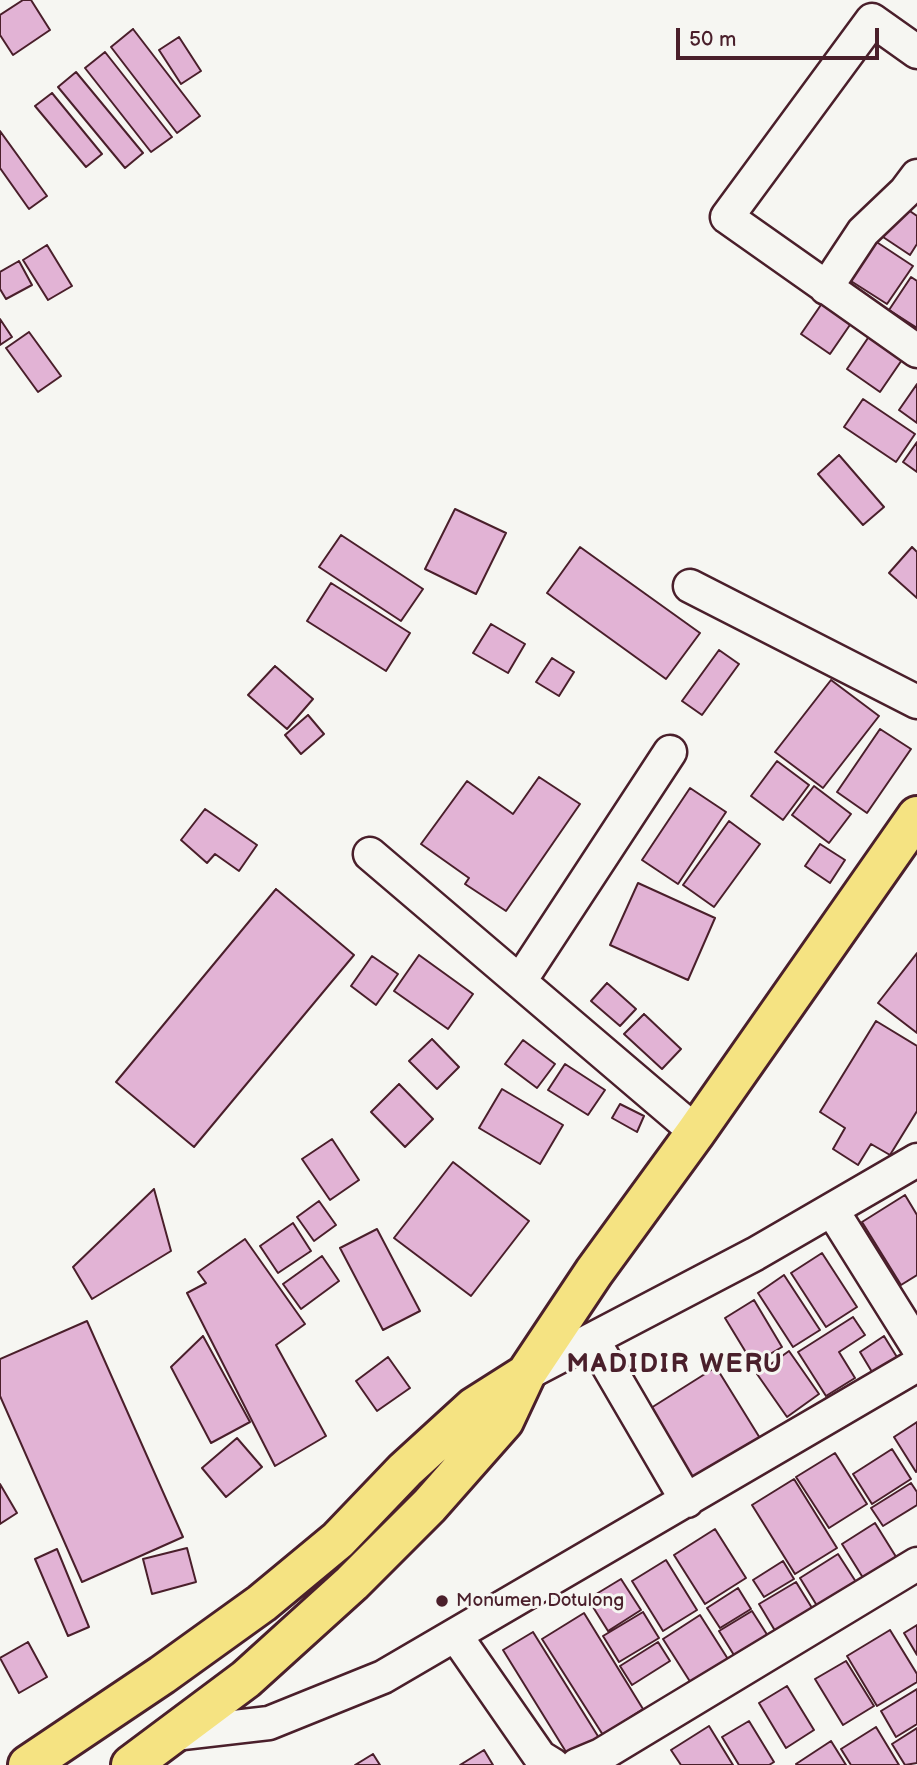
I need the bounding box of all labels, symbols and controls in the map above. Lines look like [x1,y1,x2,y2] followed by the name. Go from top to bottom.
[679,14,882,58] scale bar
[689,27,736,52] text: 50 m
[568,1349,782,1381] district label: MADIDIR WERU
[456,1590,624,1612] place label: Monumen Dotulong
[434,1593,450,1609] marker: Monumen Dotulong

